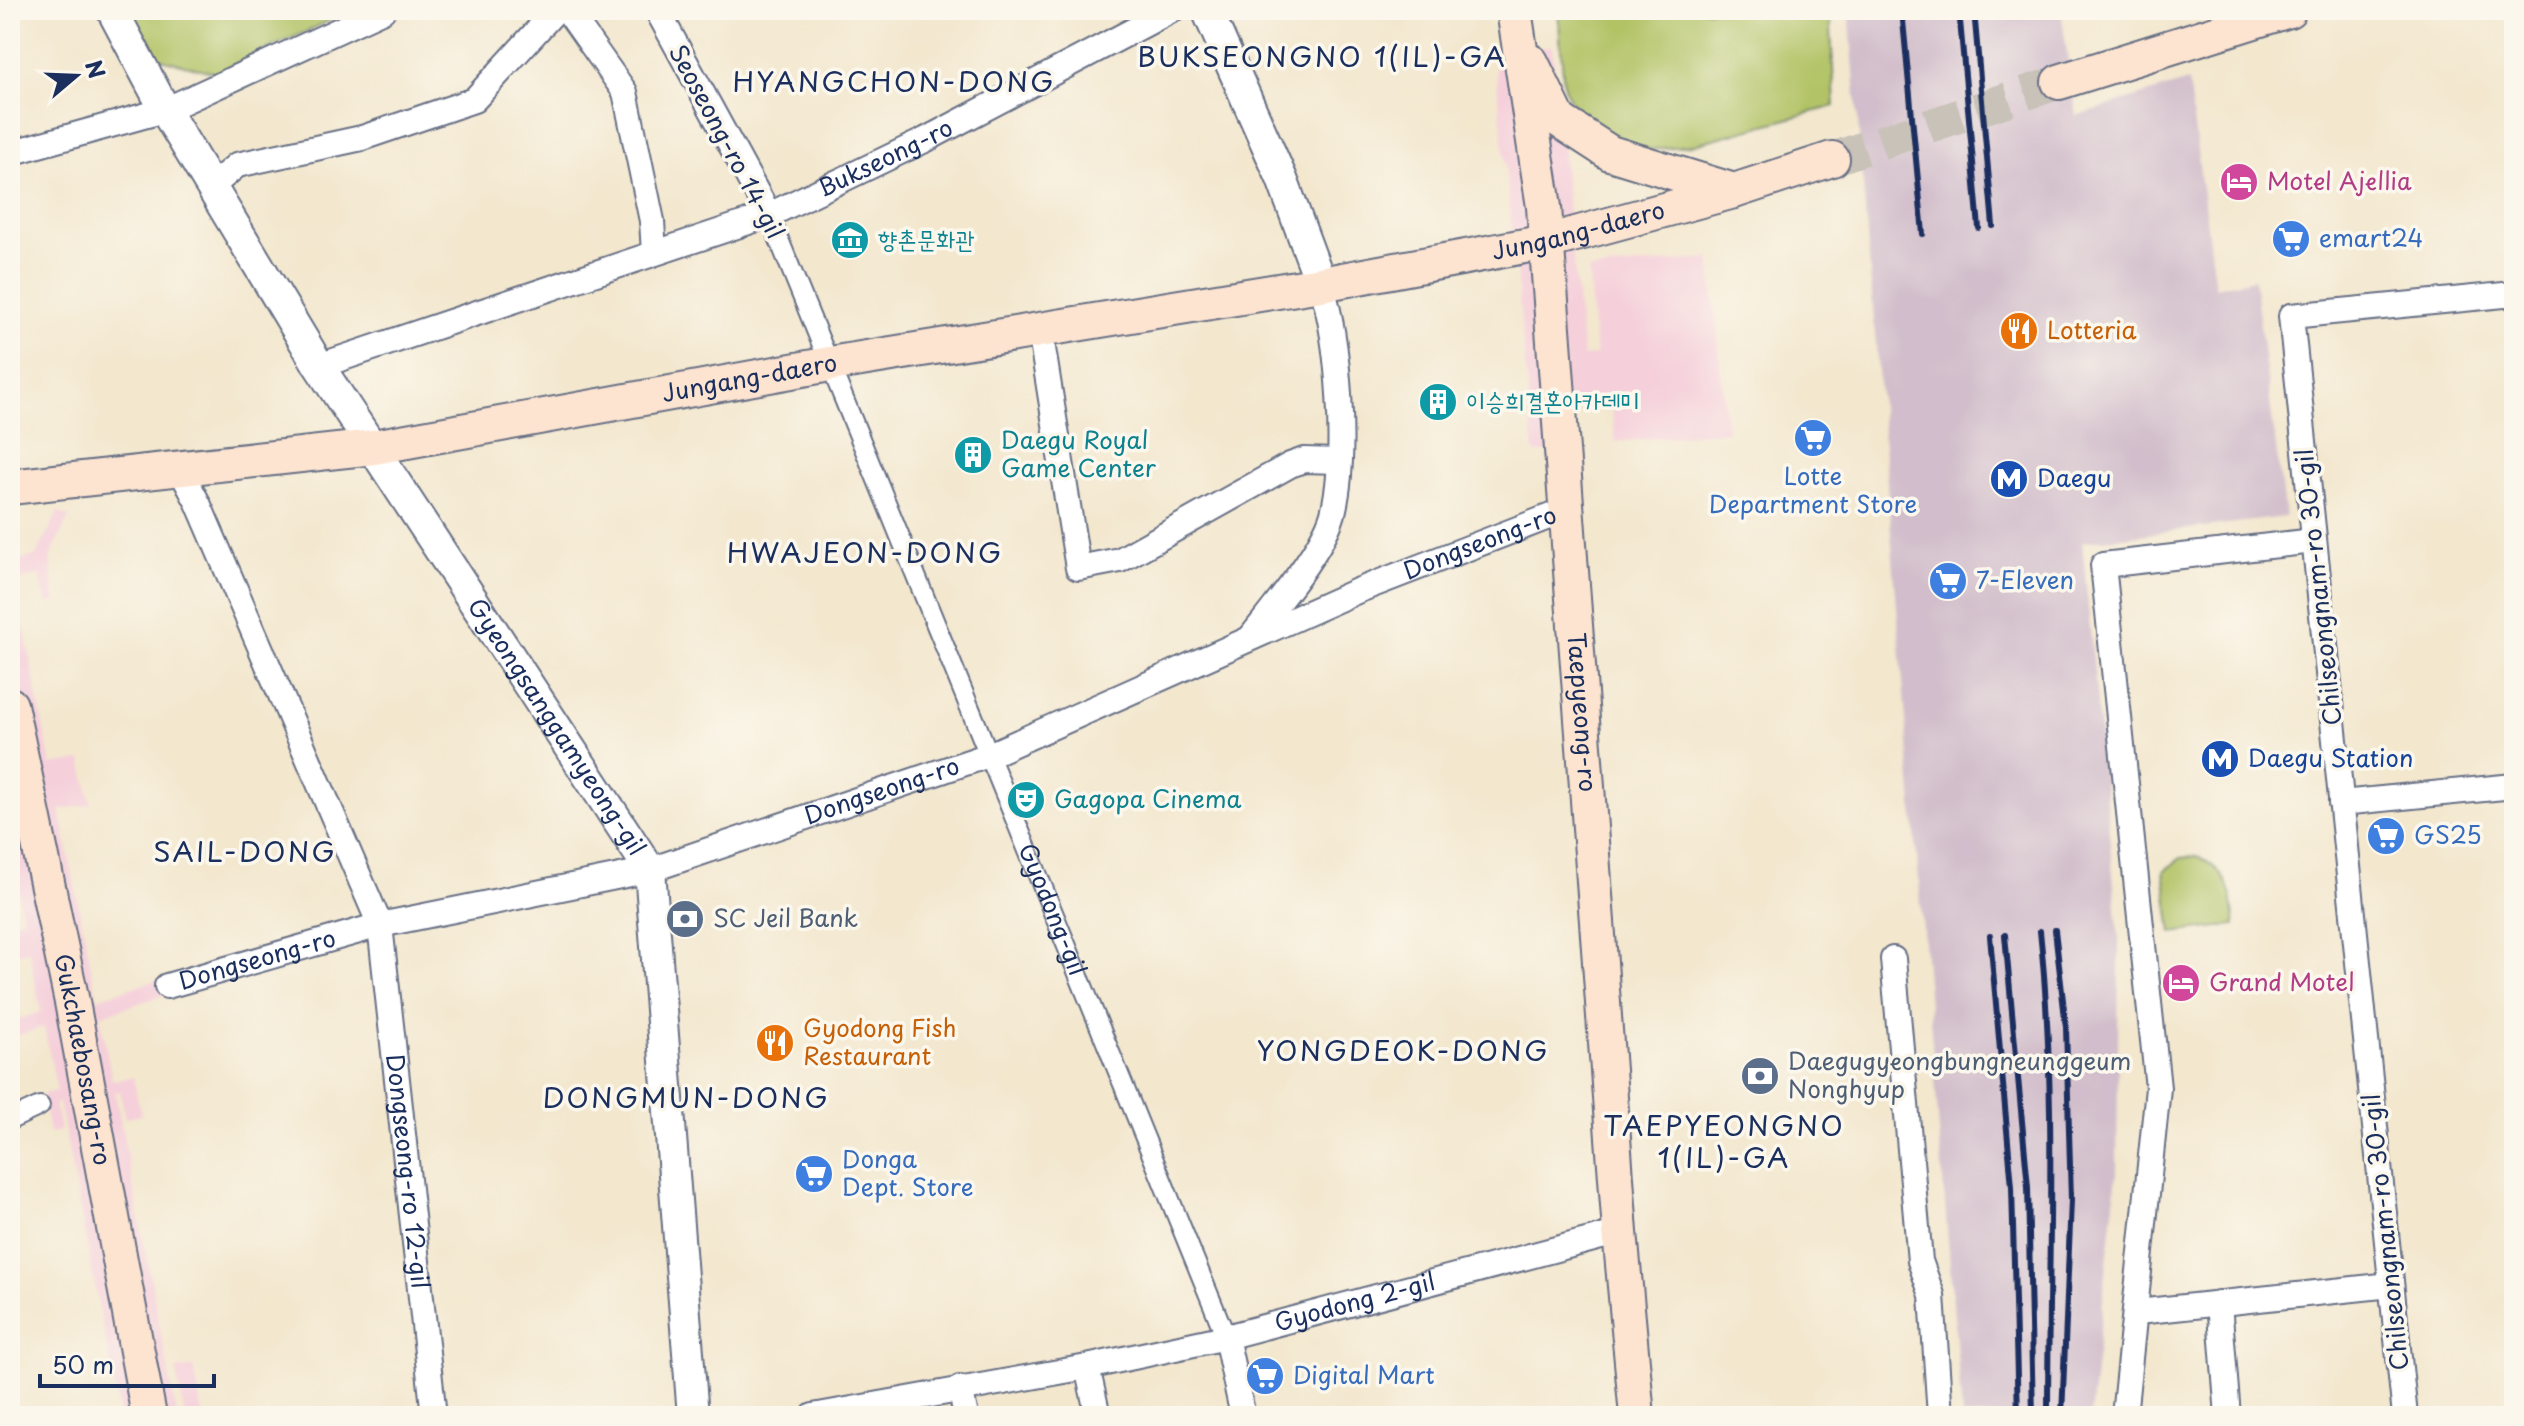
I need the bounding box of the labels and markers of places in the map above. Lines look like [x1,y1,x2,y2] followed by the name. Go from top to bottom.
[2218,161,2260,203] hotel icon: Motel Ajellia
[2267,162,2412,198] place label: Motel Ajellia
[2270,218,2312,260] supermarket icon: emart24
[829,219,871,261] museum icon: 향촌문화관
[2319,219,2423,255] place label: emart24
[878,220,975,256] place label: 향촌문화관
[1998,310,2040,352] restaurant icon: Lotteria
[2047,311,2137,347] place label: Lotteria
[1417,381,1459,423] building icon: 이승희결혼아카데미
[1466,382,1640,418] place label: 이승희결혼아카데미
[1792,417,1834,459] supermarket icon: Lotte Department Store
[1001,421,1157,485] place label: Daegu Royal Game Center
[952,434,994,476] building icon: Daegu Royal Game Center
[1709,457,1917,521] place label: Lotte Department Store
[1988,458,2030,500] metro station icon: Daegu
[2037,459,2112,495] place label: Daegu
[1927,560,1969,602] supermarket icon: 7-Eleven
[1976,561,2074,597] place label: 7-Eleven
[2199,738,2241,780] metro station icon: Daegu Station
[2248,739,2413,775] place label: Daegu Station
[1005,779,1047,821] theatre icon: Gagopa Cinema
[1054,780,1242,816] place label: Gagopa Cinema
[2365,815,2407,857] supermarket icon: GS25
[2414,816,2482,852] place label: GS25
[664,898,706,940] bank icon: SC Jeil Bank
[713,899,858,935] place label: SC Jeil Bank
[2160,962,2202,1004] hotel icon: Grand Motel
[2209,963,2354,999] place label: Grand Motel
[803,1009,956,1073] place label: Gyodong Fish Restaurant
[754,1022,796,1064] restaurant icon: Gyodong Fish Restaurant
[1788,1042,2131,1106] place label: Daegugyeongbungneunggeum Nonghyup
[1739,1055,1781,1097] bank icon: Daegugyeongbungneunggeum Nonghyup
[842,1140,973,1204] place label: Donga Dept. Store
[793,1153,835,1195] supermarket icon: Donga Dept. Store
[1244,1355,1286,1397] supermarket icon: Digital Mart
[1293,1356,1435,1392] place label: Digital Mart

